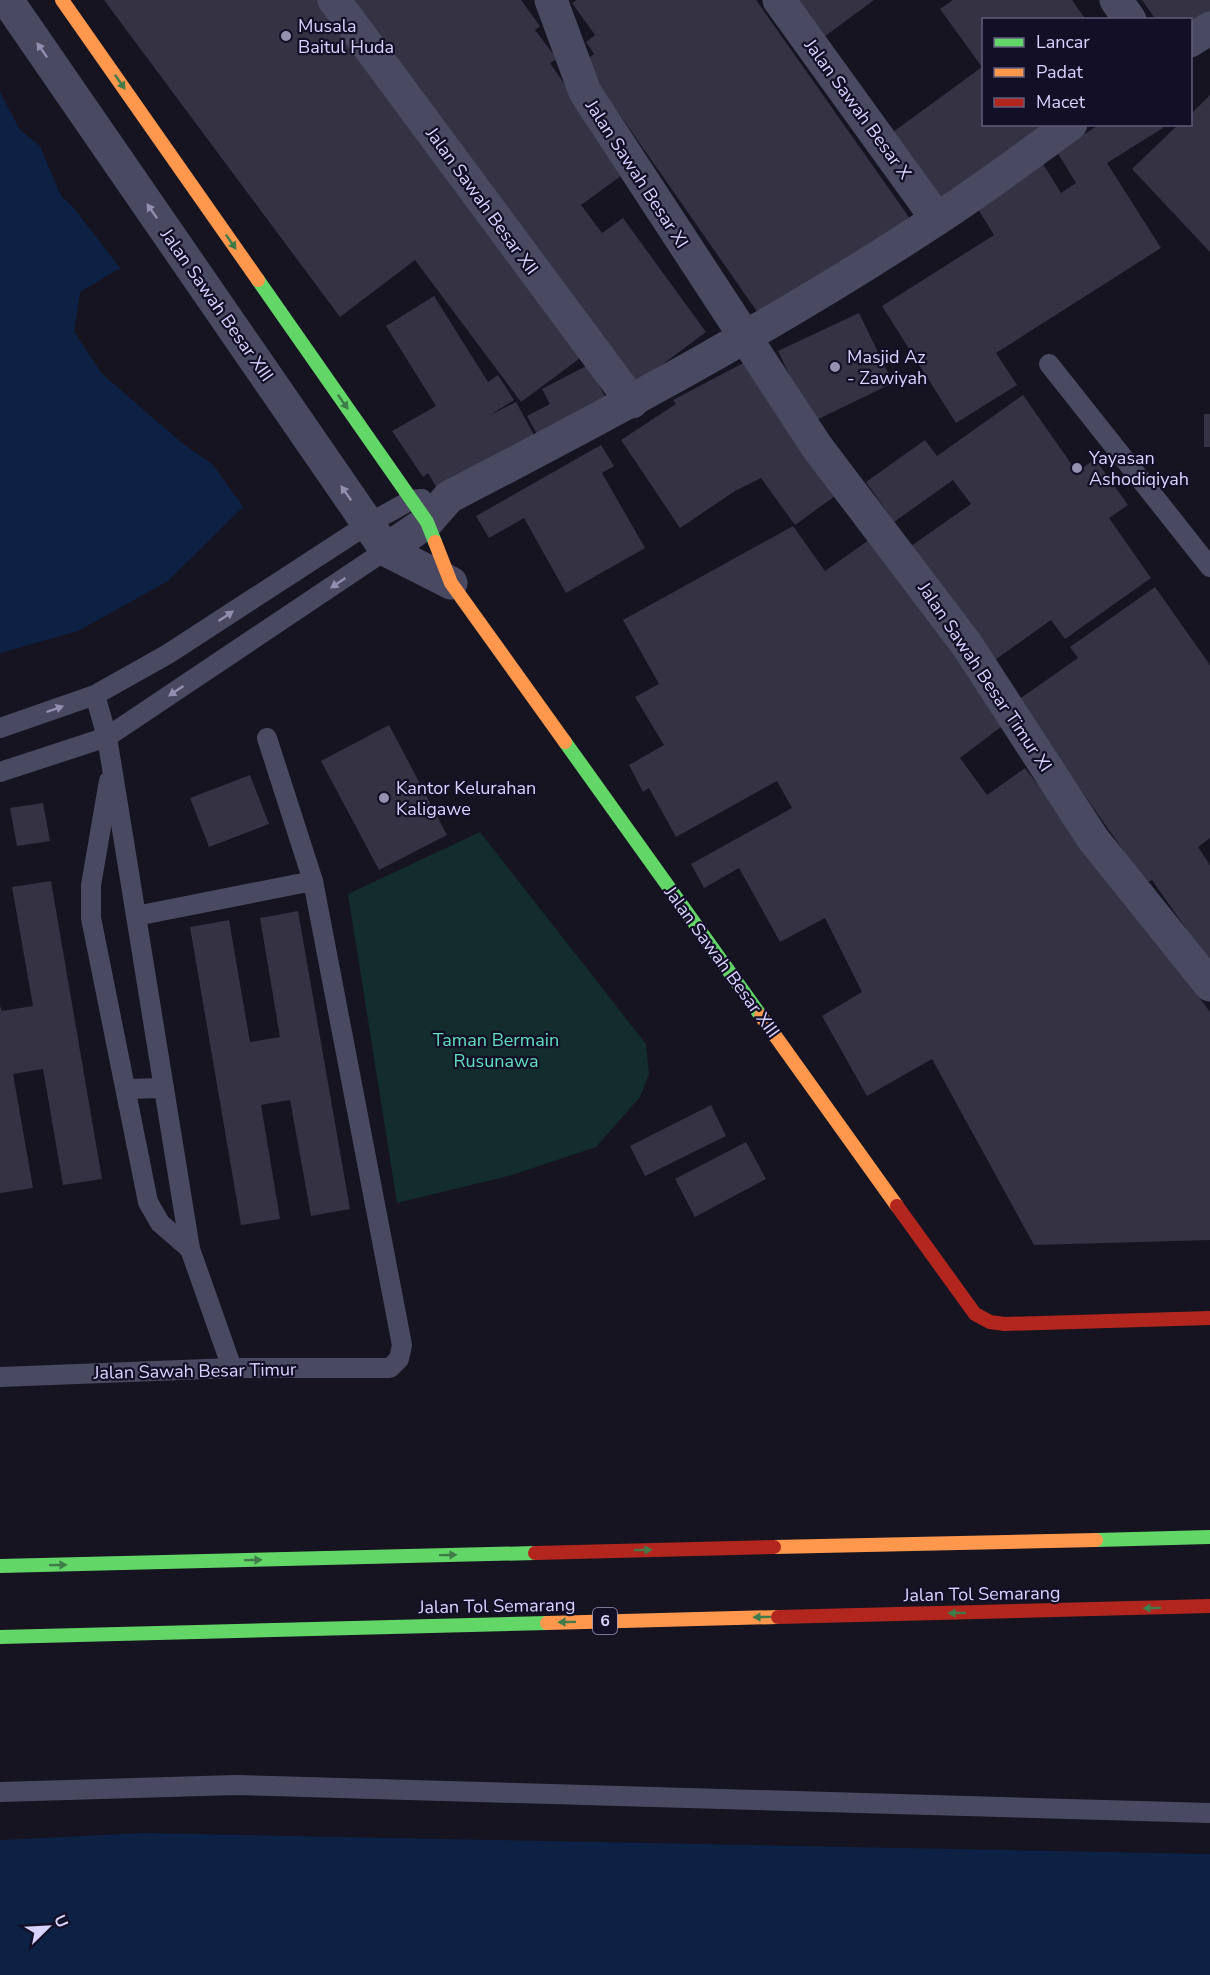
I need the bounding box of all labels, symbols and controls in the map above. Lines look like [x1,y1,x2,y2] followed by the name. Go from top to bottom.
[298,14,394,59] place label: Musala Baitul Huda
[982,18,1192,126] legend
[279,29,293,43] marker: Musala Baitul Huda
[1036,30,1090,54] text: Lancar
[798,33,917,184] street label: Jalan Sawah Besar X
[37,42,48,58] one-way arrow
[1036,60,1084,84] text: Padat
[114,74,126,90] one-way arrow
[1036,90,1086,114] text: Macet
[579,94,694,253] street label: Jalan Sawah Besar XI
[420,122,544,280] street label: Jalan Sawah Besar XII
[147,202,158,219] one-way arrow
[155,223,279,386] street label: Jalan Sawah Besar XIII
[225,234,237,250] one-way arrow
[847,345,927,390] place label: Masjid Az - Zawiyah
[828,360,842,374] marker: Masjid Az - Zawiyah
[337,394,349,410] one-way arrow
[1088,446,1189,491] place label: Yayasan Ashodiqiyah
[1070,461,1084,475] marker: Yayasan Ashodiqiyah
[340,485,352,501] one-way arrow
[330,577,346,589] one-way arrow
[912,577,1058,777] street label: Jalan Sawah Besar Timur XI
[217,610,233,622] one-way arrow
[168,685,184,697] one-way arrow
[46,703,64,713] one-way arrow
[396,776,536,821] place label: Kantor Kelurahan Kaligawe
[377,791,391,805] marker: Kantor Kelurahan Kaligawe
[658,881,785,1042] street label: Jalan Sawah Besar XIII
[433,1028,559,1073] park label: Taman Bermain Rusunawa
[92,1357,297,1385] street label: Jalan Sawah Besar Timur
[634,1546,653,1555] one-way arrow
[439,1550,458,1560] one-way arrow
[244,1555,263,1565] one-way arrow
[49,1560,68,1569] one-way arrow
[902,1581,1061,1607] street label: Jalan Tol Semarang
[417,1593,576,1619] street label: Jalan Tol Semarang
[1142,1603,1161,1612] one-way arrow
[593,1608,617,1634] road number: 6
[947,1608,966,1617] one-way arrow
[752,1613,771,1622] one-way arrow
[557,1618,576,1627] one-way arrow
[18,1897,78,1957] north arrow
[48,1911,73,1931] text: U

